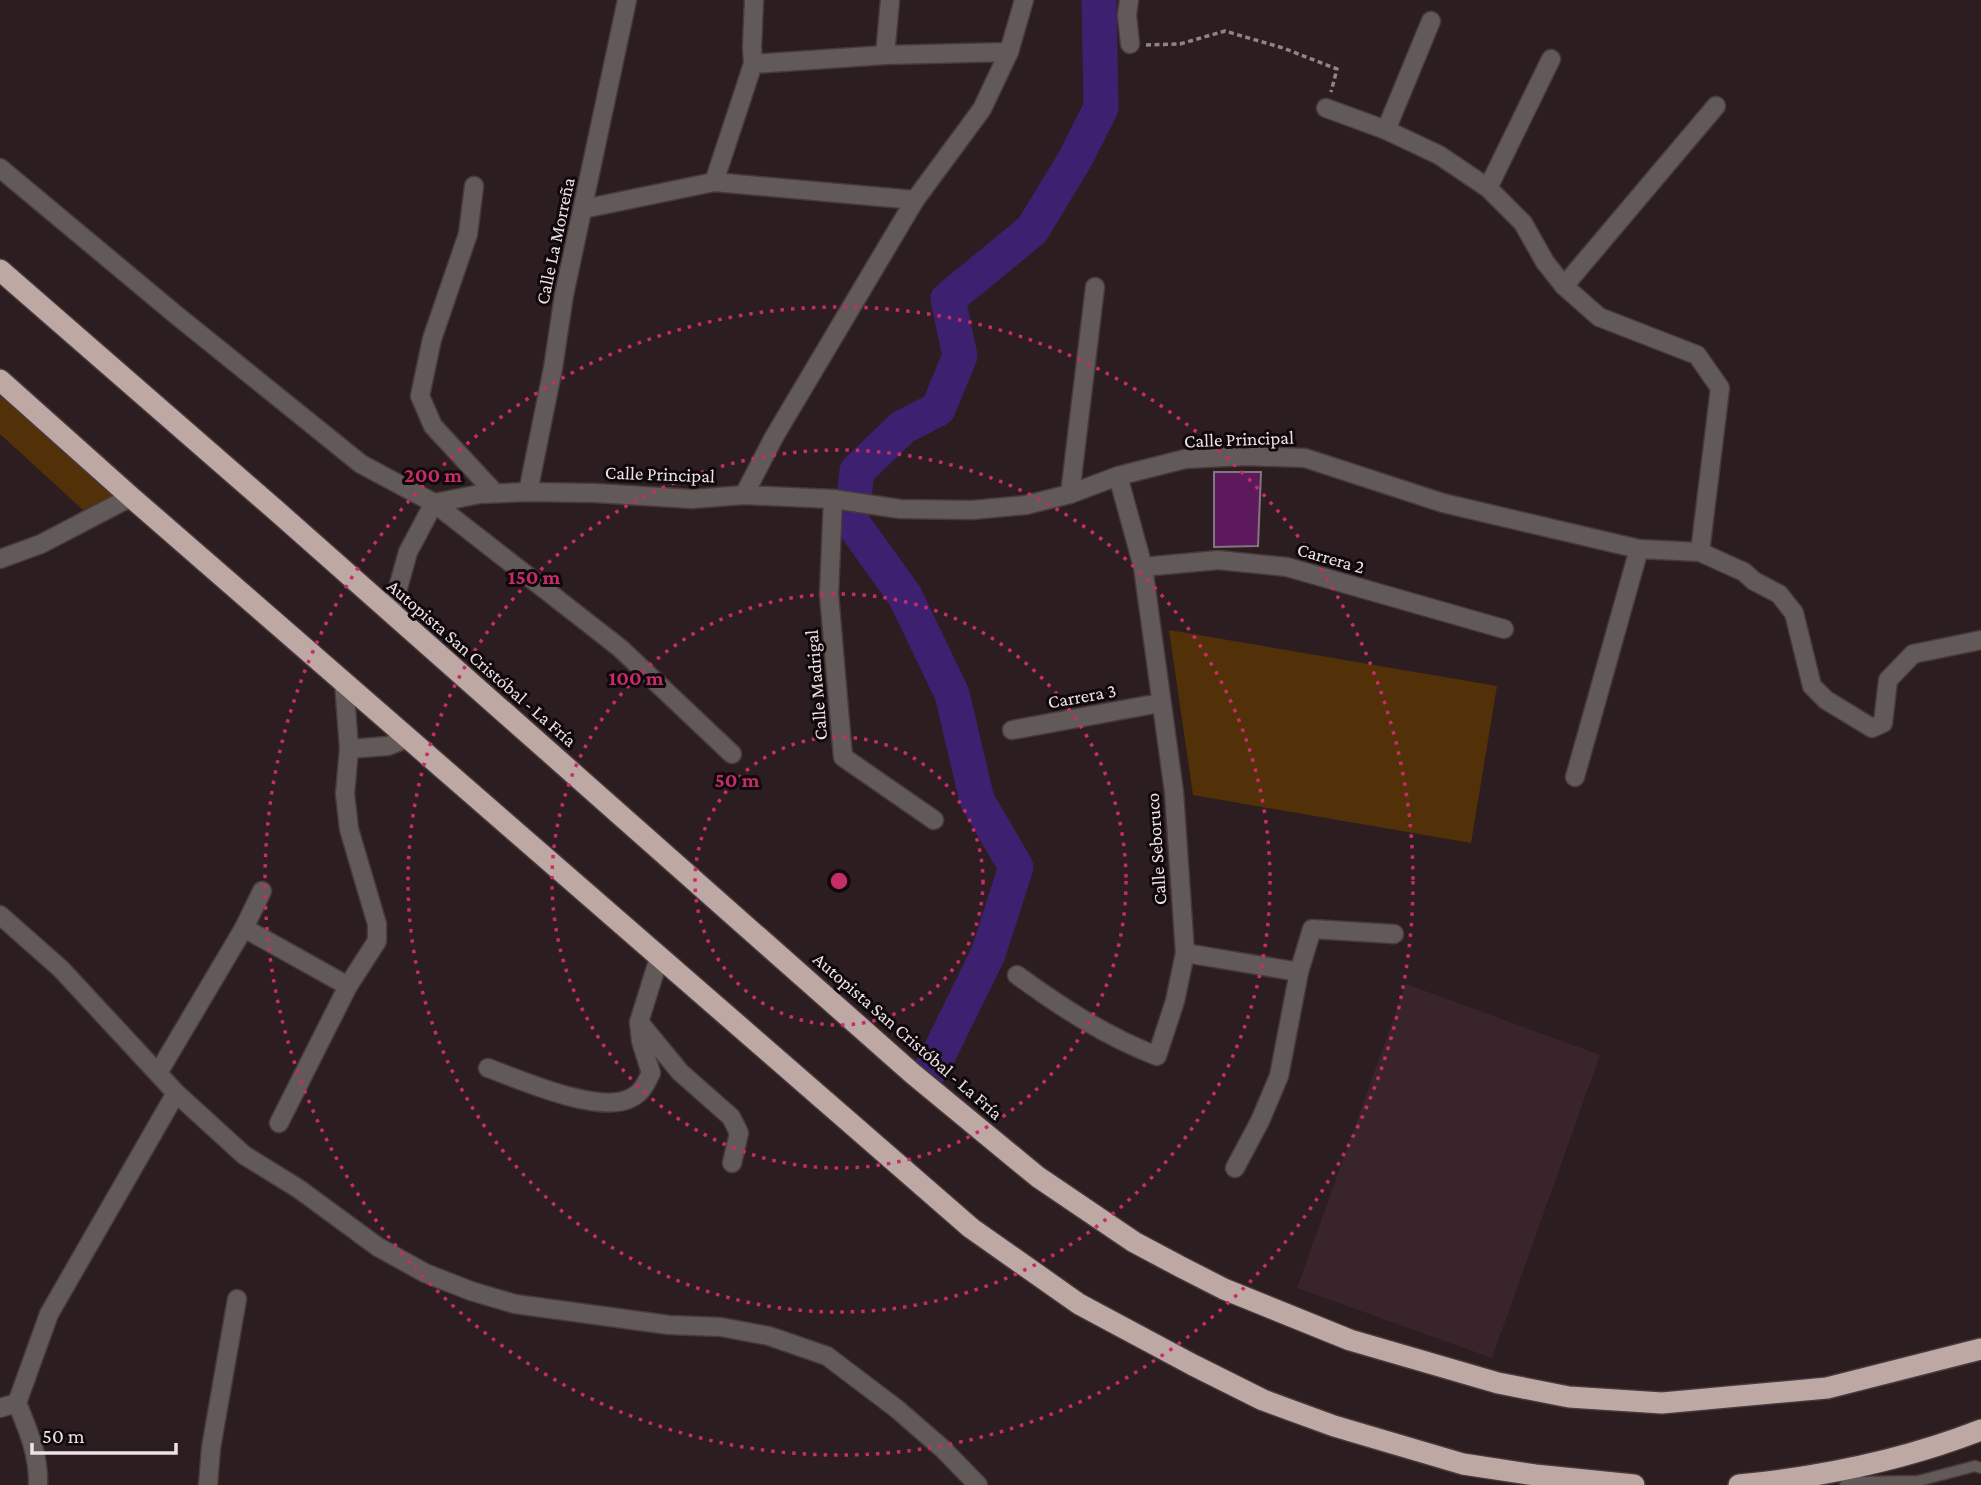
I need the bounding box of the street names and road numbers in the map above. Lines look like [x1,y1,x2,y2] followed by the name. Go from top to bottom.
[531,175,579,306] street label: Calle La Morreña
[1184,427,1294,451] street label: Calle Principal
[605,462,715,486] street label: Calle Principal
[1295,538,1367,578] street label: Carrera 2
[383,575,581,751] street label: Autopista San Cristóbal - La Fría
[801,629,831,741] street label: Calle Madrigal
[1046,680,1118,712] street label: Carrera 3
[1142,792,1170,906] street label: Calle Seboruco
[809,948,1007,1124] street label: Autopista San Cristóbal - La Fría

